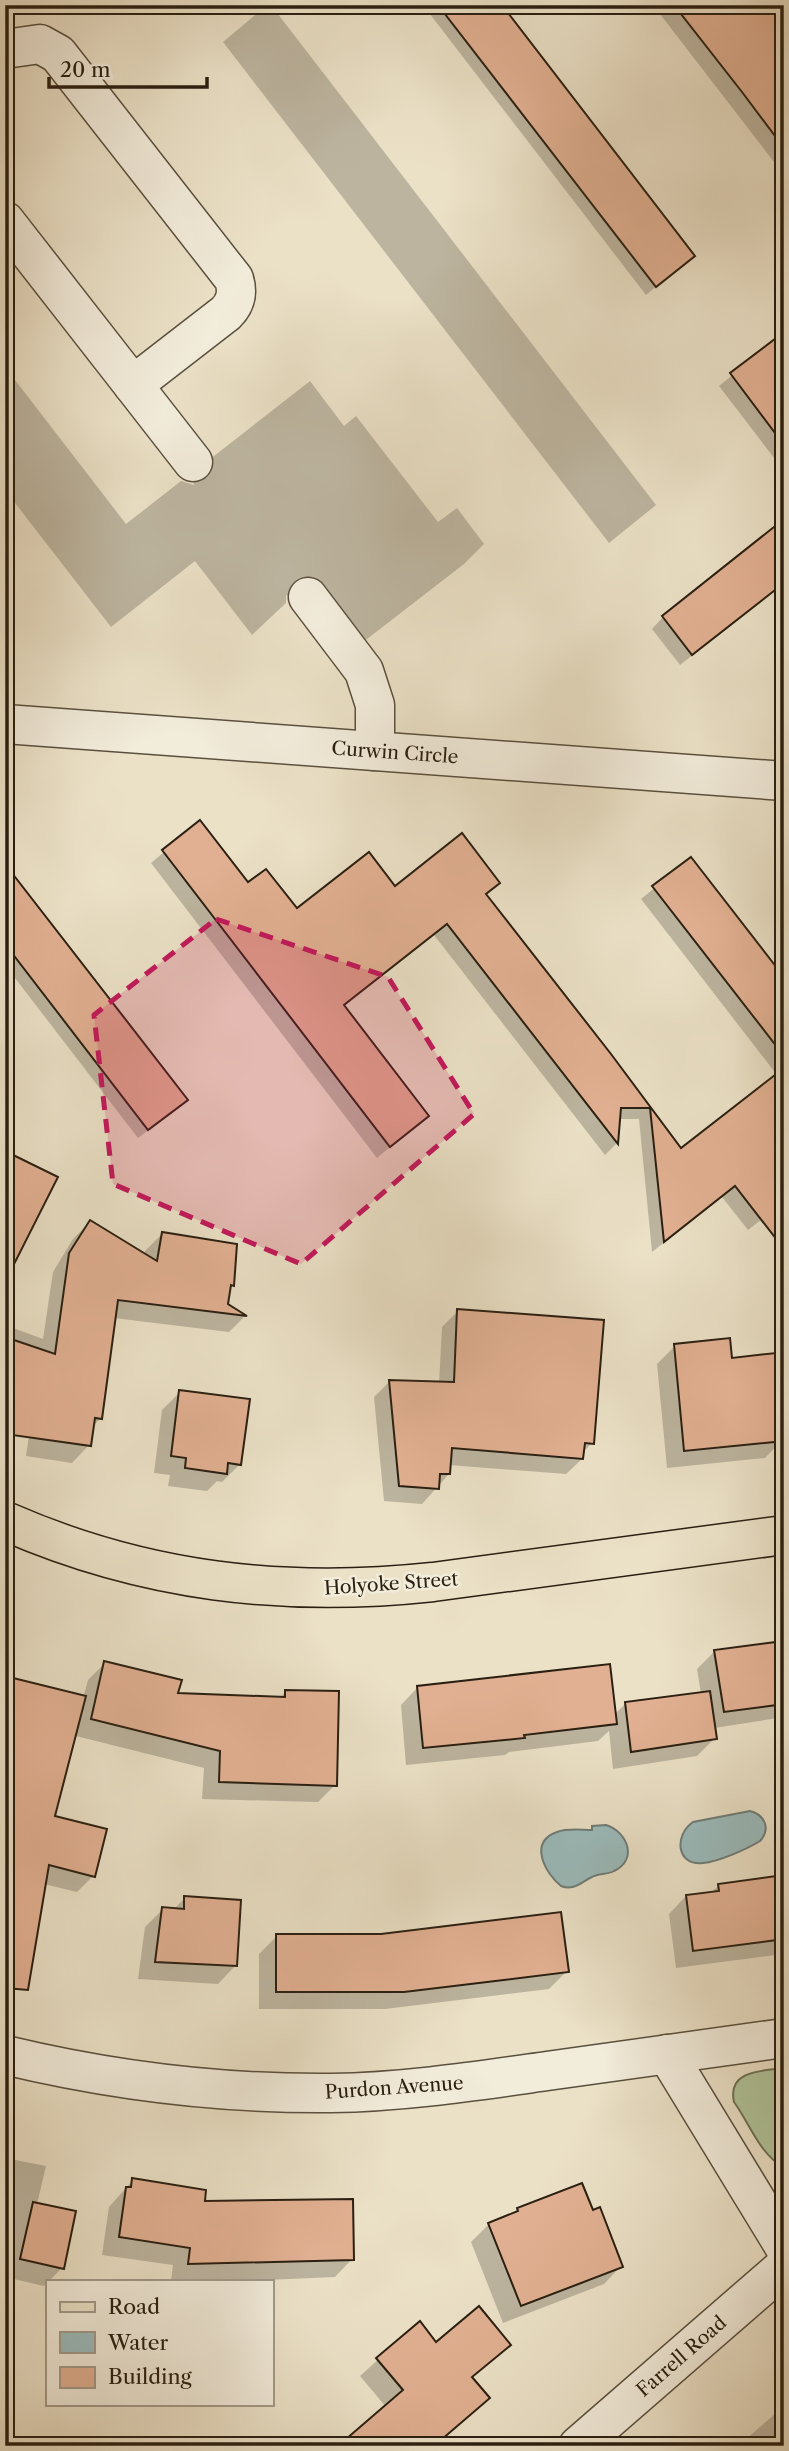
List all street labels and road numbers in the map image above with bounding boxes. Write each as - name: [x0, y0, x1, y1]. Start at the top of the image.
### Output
- street label: Curwin Circle: [331, 737, 459, 768]
- street label: Holyoke Street: [323, 1567, 459, 1600]
- street label: Purdon Avenue: [324, 2071, 464, 2104]
- street label: Farrell Road: [632, 2311, 731, 2402]

